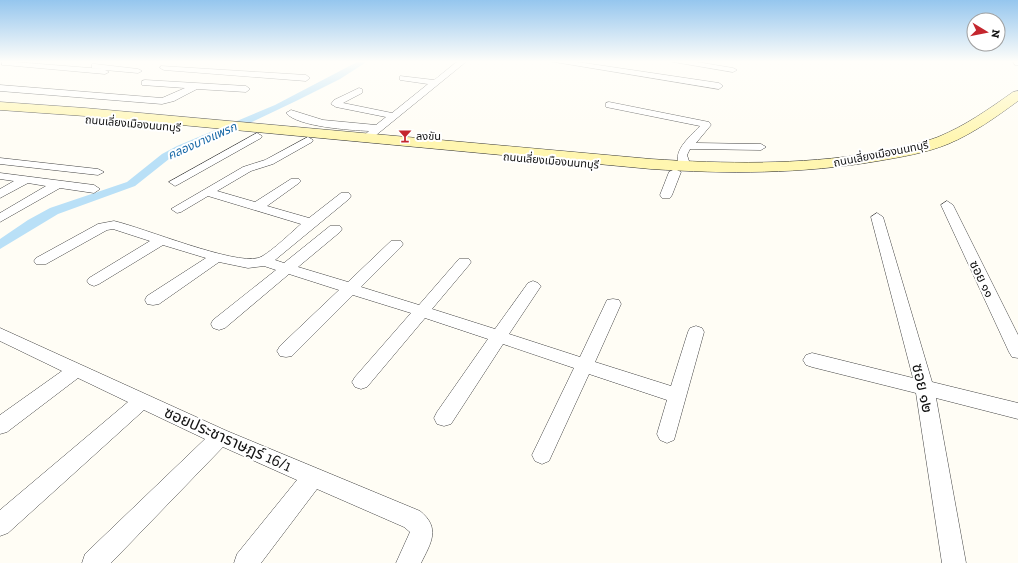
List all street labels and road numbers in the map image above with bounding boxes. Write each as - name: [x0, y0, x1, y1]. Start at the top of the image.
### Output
- street label: ถนนเลี่ยงเมืองนนทบุรี: [84, 111, 182, 135]
- street label: ถนนเลี่ยงเมืองนนทบุรี: [832, 136, 930, 170]
- street label: ถนนเลี่ยงเมืองนนทบุรี: [502, 148, 600, 172]
- street label: ซอย ๑๑: [967, 258, 997, 300]
- street label: ซอย ๑๒: [908, 362, 938, 414]
- street label: ซอยประชาราษฎร์ 16/1: [161, 402, 295, 476]

